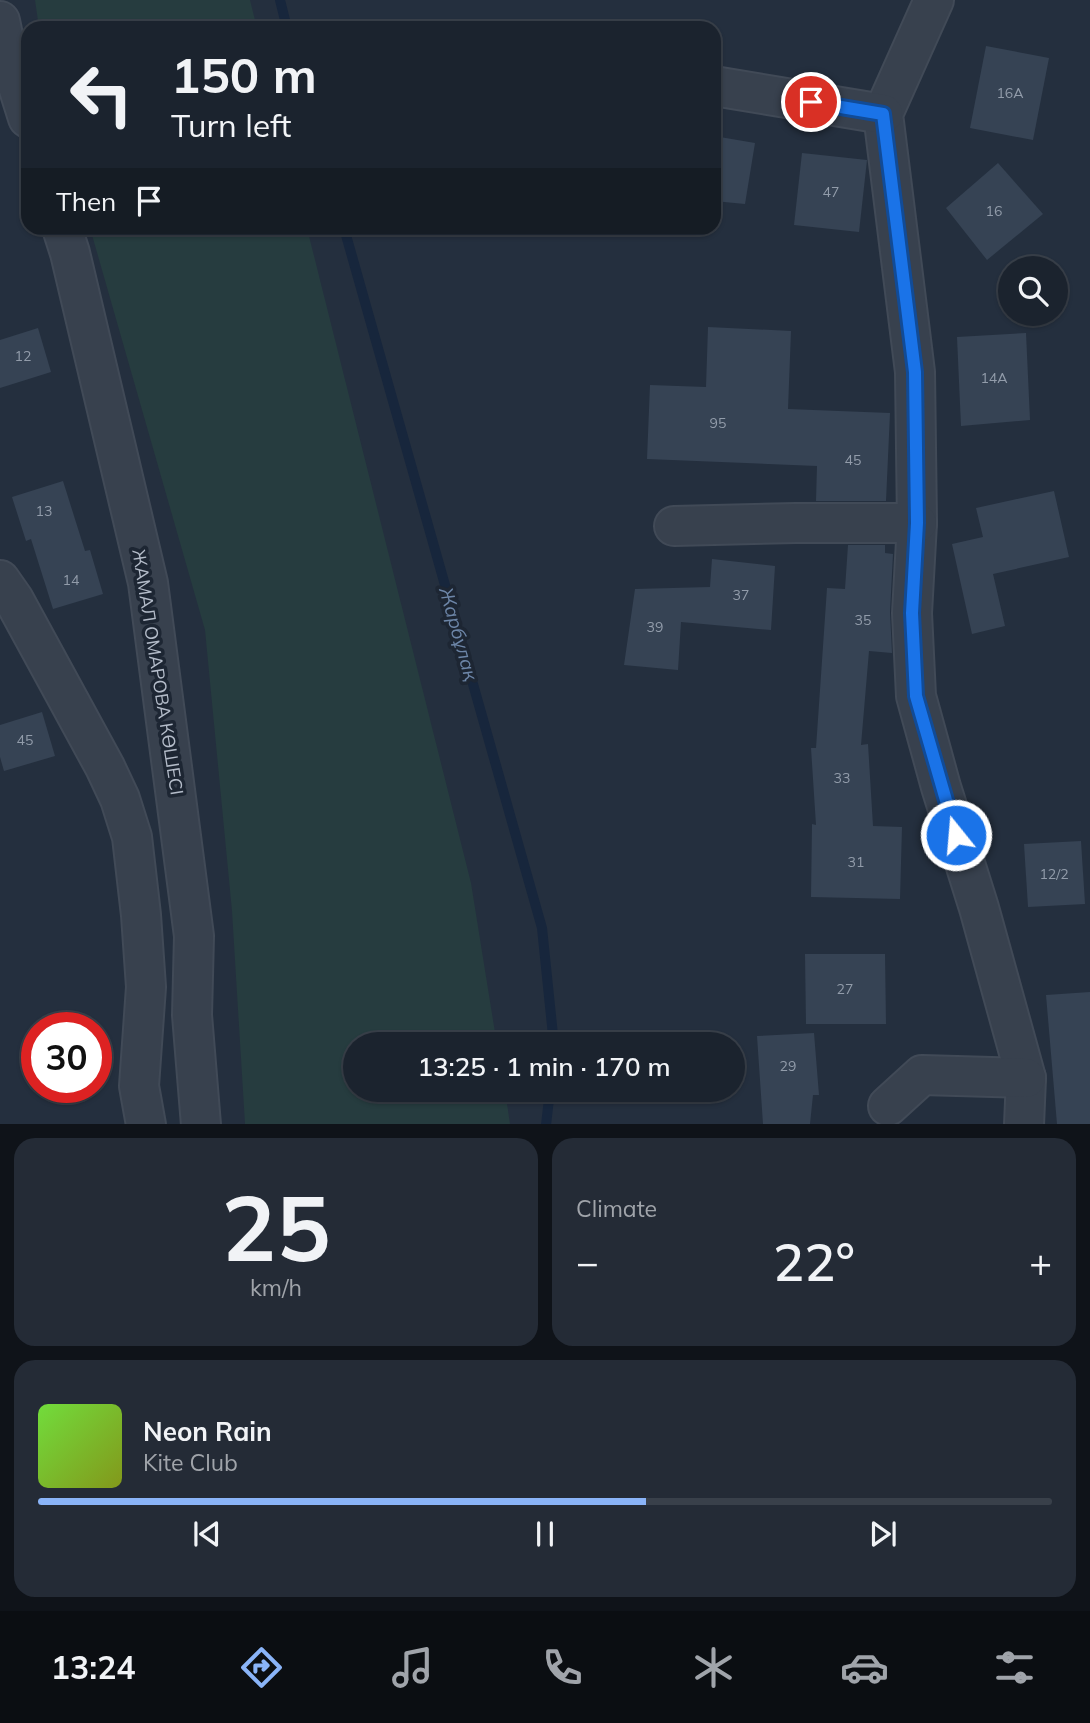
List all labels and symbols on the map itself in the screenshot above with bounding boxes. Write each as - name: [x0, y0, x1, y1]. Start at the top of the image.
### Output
- pin: [781, 72, 841, 132]
- house number: 16А: [996, 84, 1024, 102]
- house number: 47: [823, 183, 839, 201]
- house number: 16: [986, 202, 1002, 220]
- house number: 12: [15, 347, 31, 365]
- house number: 14А: [980, 369, 1008, 387]
- house number: 95: [710, 414, 726, 432]
- house number: 45: [845, 451, 861, 469]
- house number: 13: [36, 502, 52, 520]
- street label: ЖАМАЛ ОМАРОВА КӨШЕСІ: [127, 547, 189, 797]
- house number: 14: [63, 571, 80, 589]
- water label: Жарбұлақ: [434, 583, 484, 684]
- house number: 37: [733, 586, 749, 604]
- house number: 35: [855, 611, 871, 629]
- house number: 39: [647, 618, 663, 636]
- house number: 45: [17, 731, 33, 749]
- house number: 33: [834, 769, 850, 787]
- position arrow: [919, 798, 993, 872]
- house number: 31: [848, 853, 864, 871]
- house number: 12/2: [1039, 865, 1069, 883]
- house number: 27: [837, 980, 853, 998]
- speed limit sign: 30: [21, 1012, 112, 1103]
- house number: 29: [780, 1057, 796, 1075]

